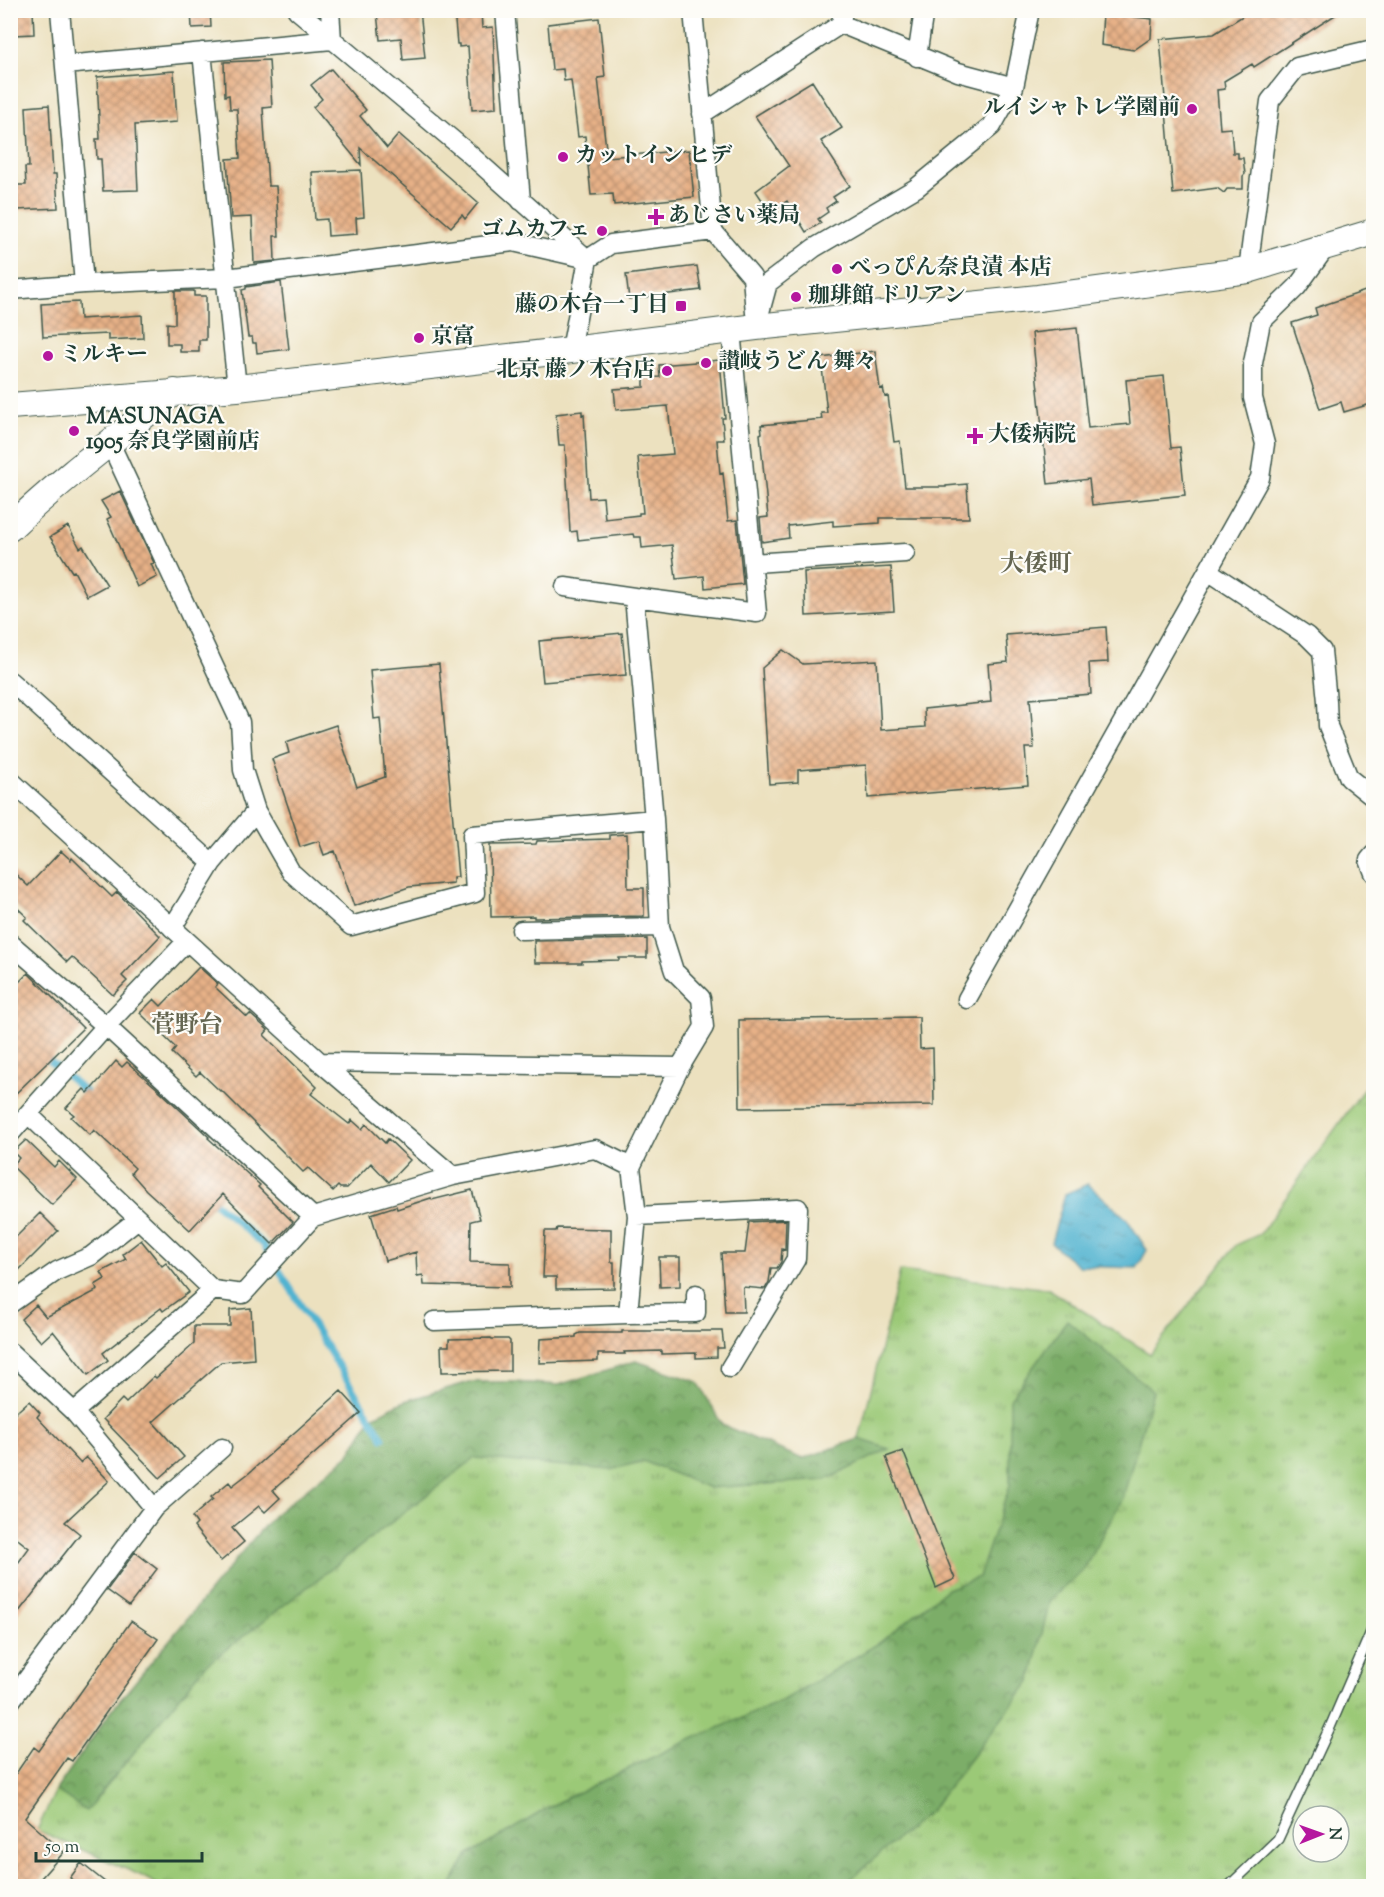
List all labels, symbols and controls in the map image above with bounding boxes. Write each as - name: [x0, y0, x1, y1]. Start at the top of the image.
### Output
- place label: ルイシャトレ学園前: [984, 93, 1180, 125]
- marker: ルイシャトレ学園前: [1185, 102, 1199, 116]
- place label: カットイン ヒデ: [575, 141, 732, 173]
- marker: カットイン ヒデ: [556, 150, 570, 164]
- place label: あじさい薬局: [668, 201, 800, 233]
- marker: あじさい薬局: [649, 210, 663, 224]
- place label: ゴムカフェ: [481, 215, 590, 247]
- marker: ゴムカフェ: [595, 224, 609, 238]
- place label: べっぴん奈良漬 本店: [849, 253, 1052, 285]
- marker: べっぴん奈良漬 本店: [830, 262, 844, 276]
- place label: 珈琲館 ドリアン: [808, 281, 966, 313]
- place label: 藤の木台一丁目: [515, 290, 669, 322]
- marker: 珈琲館 ドリアン: [789, 290, 803, 304]
- marker: 藤の木台一丁目: [674, 299, 688, 313]
- place label: 京富: [431, 322, 475, 354]
- marker: 京富: [412, 331, 426, 345]
- place label: ミルキー: [60, 340, 148, 372]
- place label: 讃岐うどん 舞々: [718, 347, 877, 379]
- marker: ミルキー: [41, 349, 55, 363]
- place label: 北京 藤ノ木台店: [496, 355, 655, 387]
- marker: 讃岐うどん 舞々: [699, 356, 713, 370]
- marker: 北京 藤ノ木台店: [660, 364, 674, 378]
- place label: MASUNAGA 1905 奈良学園前店: [86, 402, 260, 459]
- place label: 大倭病院: [988, 420, 1076, 452]
- marker: MASUNAGA 1905 奈良学園前店: [67, 424, 81, 438]
- marker: 大倭病院: [966, 427, 984, 445]
- district label: 大倭町: [1000, 548, 1072, 582]
- district label: 菅野台: [151, 1009, 223, 1043]
- north arrow: [1291, 1804, 1351, 1864]
- scale bar: [36, 1825, 202, 1863]
- text: N: [1322, 1827, 1345, 1841]
- text: 50 m: [44, 1835, 80, 1861]

